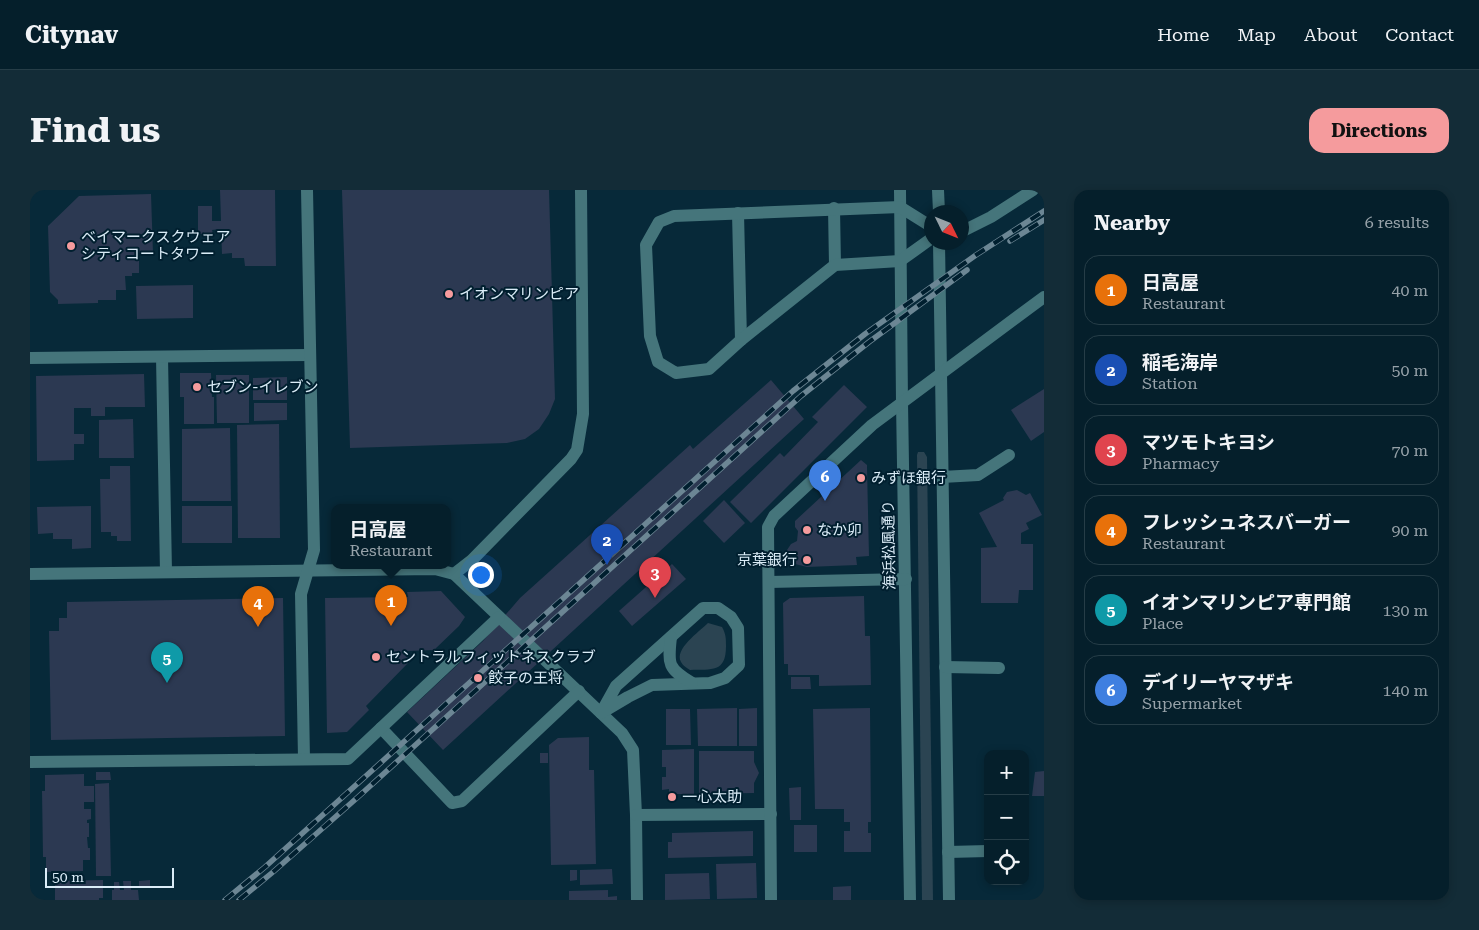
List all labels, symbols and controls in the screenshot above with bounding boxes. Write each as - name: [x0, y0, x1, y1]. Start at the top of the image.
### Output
- text: Citynav: [25, 21, 118, 49]
- text: Home: [1157, 24, 1209, 45]
- text: Map: [1237, 24, 1276, 45]
- text: About: [1304, 24, 1357, 45]
- text: Contact: [1385, 24, 1454, 45]
- button: Directions: [1309, 108, 1449, 153]
- text: Find us: [30, 110, 160, 151]
- north arrow: [924, 205, 969, 250]
- text: Nearby: [1094, 211, 1170, 235]
- text: 6 results: [1365, 213, 1429, 232]
- place label: ベイマークスクウェア シティコートタワー: [81, 228, 231, 263]
- marker: ベイマークスクウェア シティコートタワー: [65, 240, 77, 252]
- text: 日高屋: [1142, 271, 1199, 294]
- text: 1: [1107, 281, 1115, 300]
- text: 40 m: [1391, 281, 1428, 300]
- place label: イオンマリンピア: [459, 285, 579, 303]
- marker: イオンマリンピア: [443, 288, 455, 300]
- text: Restaurant: [1142, 294, 1225, 313]
- text: 稲毛海岸: [1142, 351, 1218, 374]
- text: 2: [1107, 361, 1115, 380]
- text: 50 m: [1391, 361, 1428, 380]
- text: Station: [1142, 374, 1198, 393]
- place label: セブン-イレブン: [207, 378, 319, 396]
- marker: セブン-イレブン: [191, 381, 203, 393]
- text: マツモトキヨシ: [1142, 431, 1275, 454]
- text: 3: [1107, 441, 1115, 460]
- text: 70 m: [1391, 441, 1428, 460]
- text: Pharmacy: [1142, 454, 1219, 473]
- pin: 6: [809, 460, 841, 501]
- place label: みずほ銀行: [871, 469, 946, 487]
- marker: みずほ銀行: [855, 472, 867, 484]
- street label: 海浜松風通り: [879, 500, 899, 590]
- popup: [331, 504, 451, 569]
- text: フレッシュネスバーガー: [1142, 511, 1351, 534]
- text: 日高屋: [349, 518, 406, 541]
- place label: なか卯: [817, 521, 862, 539]
- text: 4: [1107, 521, 1115, 540]
- text: 90 m: [1391, 521, 1428, 540]
- pin: 2: [591, 524, 623, 565]
- marker: なか卯: [801, 524, 813, 536]
- text: Restaurant: [1142, 534, 1225, 553]
- text: Restaurant: [349, 541, 433, 560]
- place label: 京葉銀行: [737, 551, 797, 569]
- marker: 京葉銀行: [801, 554, 813, 566]
- pin: 3: [639, 557, 671, 598]
- your location: [468, 562, 494, 588]
- pin: 1: [375, 585, 407, 626]
- pin: 4: [242, 586, 274, 627]
- text: イオンマリンピア専門館: [1142, 591, 1351, 614]
- text: 5: [1107, 601, 1115, 620]
- text: 130 m: [1382, 601, 1428, 620]
- text: Place: [1142, 614, 1183, 633]
- pin: 5: [151, 642, 183, 683]
- place label: セントラルフィットネスクラブ: [386, 648, 596, 666]
- marker: セントラルフィットネスクラブ: [370, 651, 382, 663]
- place label: 餃子の王将: [488, 669, 563, 687]
- text: デイリーヤマザキ: [1142, 671, 1294, 694]
- marker: 餃子の王将: [472, 672, 484, 684]
- text: 6: [1107, 681, 1115, 700]
- text: 140 m: [1382, 681, 1428, 700]
- text: Supermarket: [1142, 694, 1242, 713]
- map controls: [984, 750, 1029, 885]
- button: +: [984, 750, 1029, 795]
- place label: 一心太助: [682, 788, 742, 806]
- marker: 一心太助: [666, 791, 678, 803]
- button: −: [984, 795, 1029, 840]
- button: locate: [984, 840, 1029, 885]
- scale bar: [45, 865, 174, 888]
- text: 50 m: [52, 869, 84, 885]

